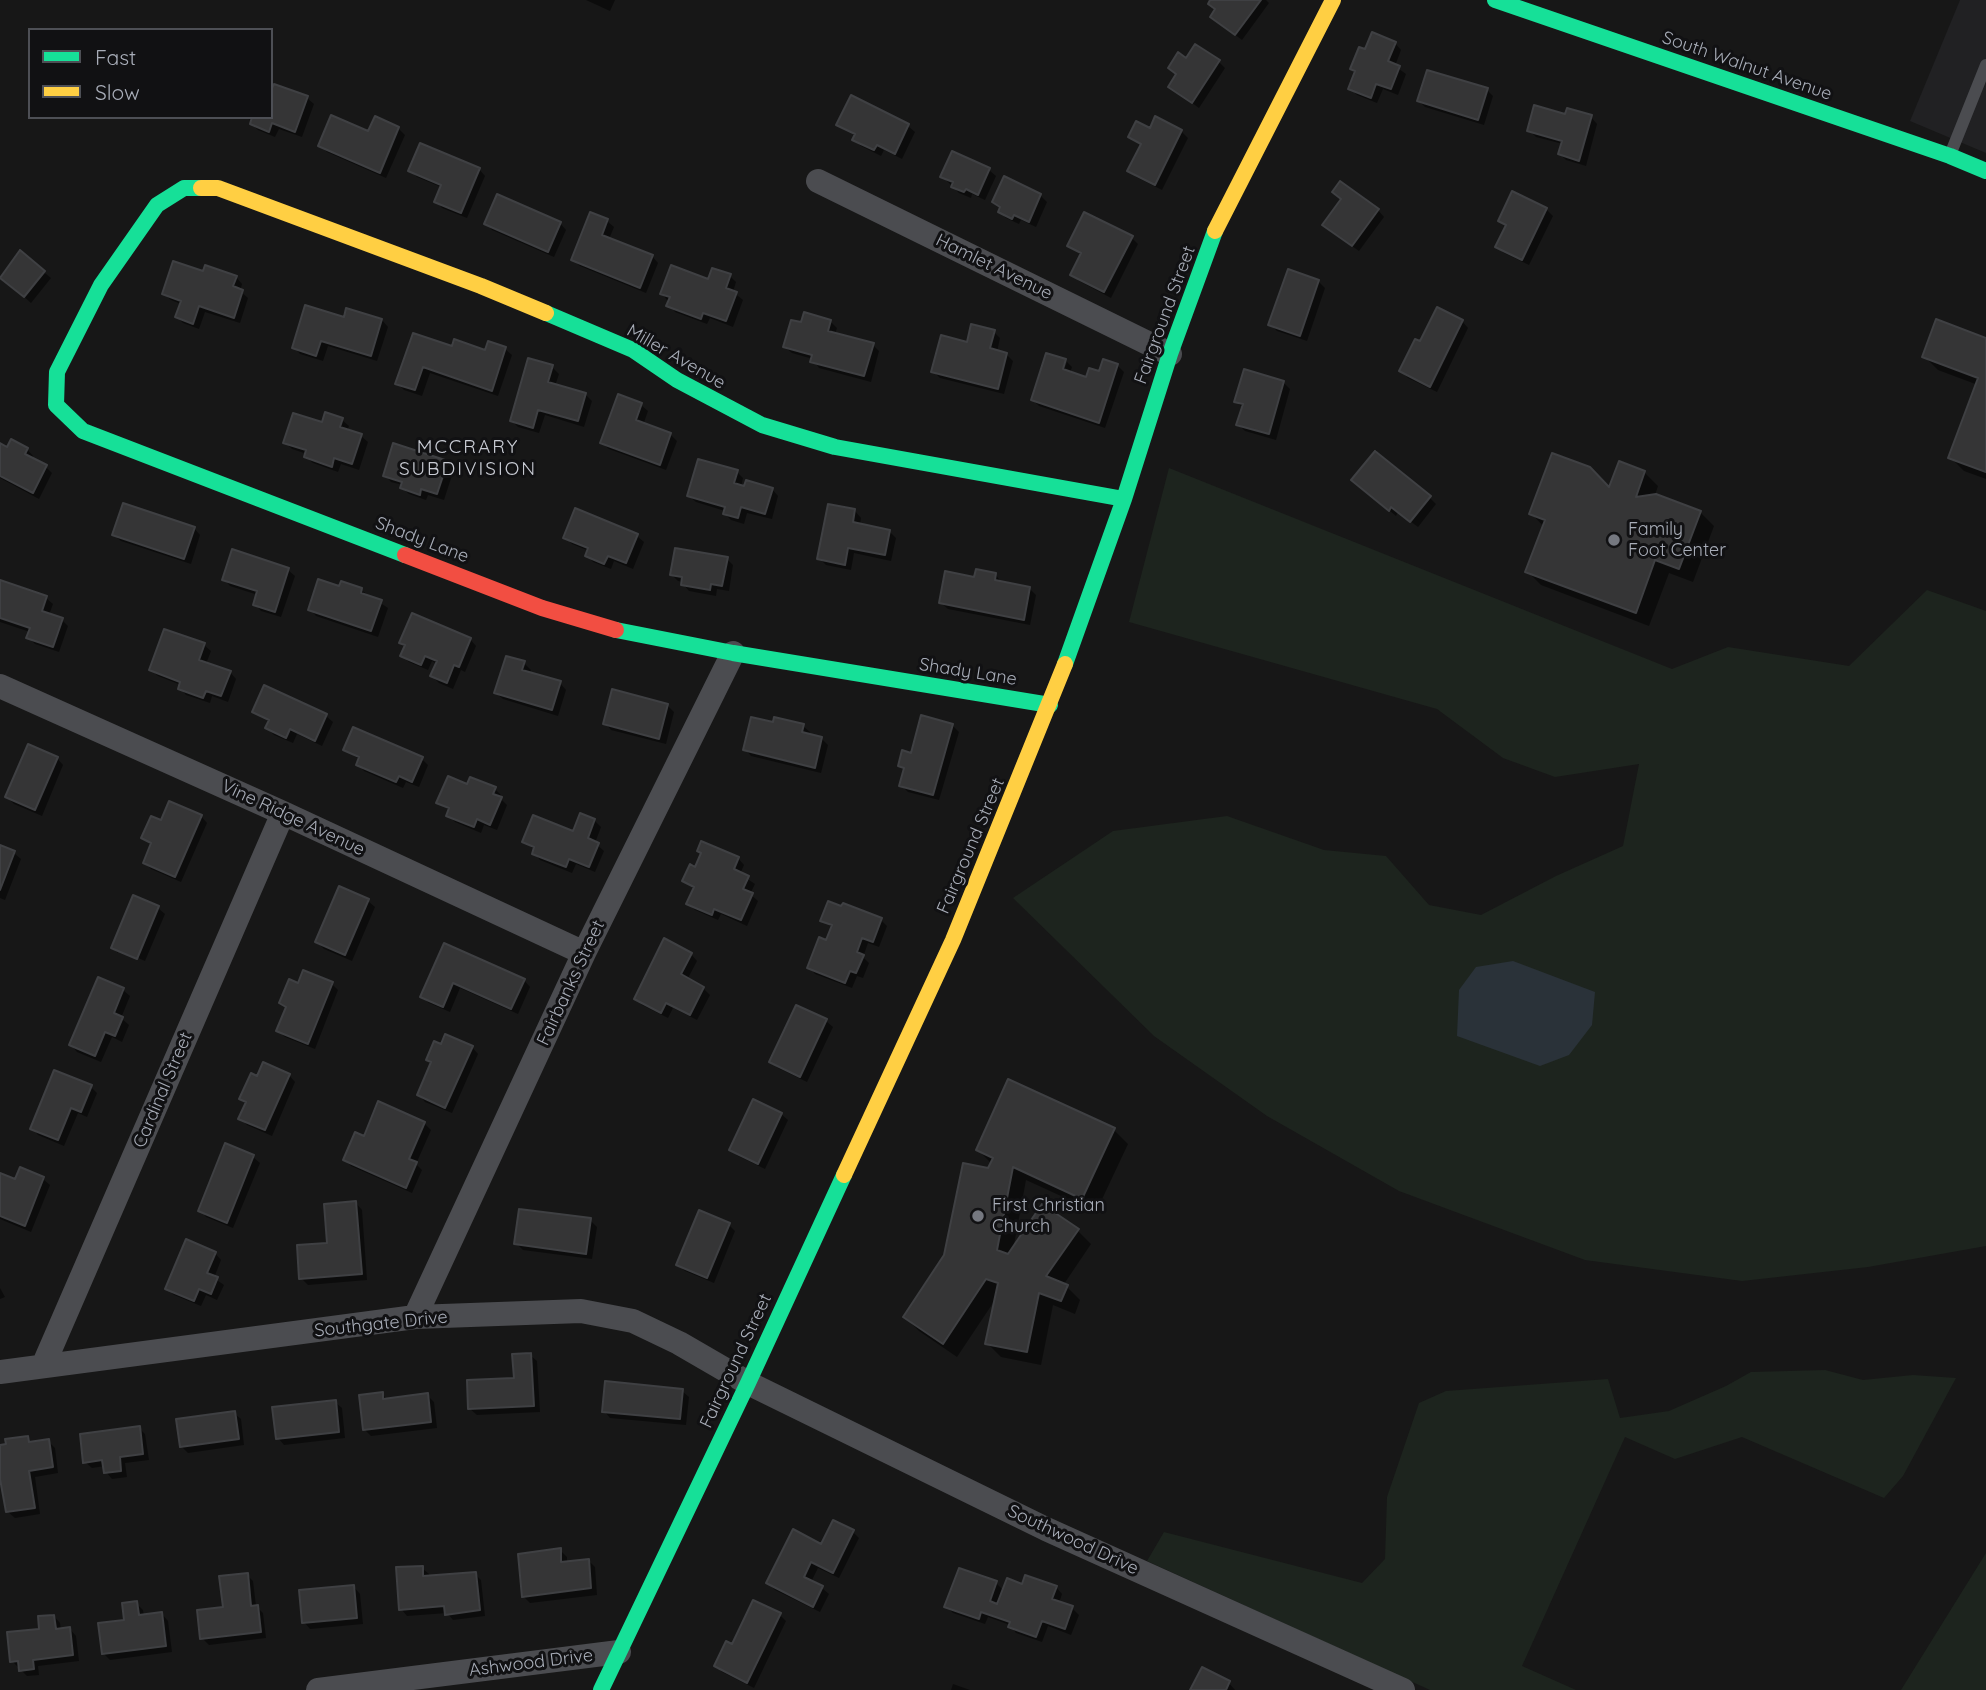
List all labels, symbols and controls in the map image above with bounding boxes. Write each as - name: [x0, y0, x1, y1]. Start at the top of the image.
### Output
- street label: South Walnut Avenue: [1659, 27, 1835, 105]
- legend: [28, 28, 273, 119]
- text: Fast: [95, 44, 136, 70]
- text: Slow: [95, 79, 140, 105]
- street label: Hamlet Avenue: [932, 229, 1056, 305]
- street label: Fairground Street: [1130, 243, 1200, 387]
- street label: Miller Avenue: [623, 320, 729, 394]
- district label: MCCRARY SUBDIVISION: [400, 436, 536, 480]
- street label: Shady Lane: [372, 512, 472, 568]
- place label: Family Foot Center: [1628, 519, 1726, 562]
- marker: Family Foot Center: [1606, 532, 1622, 548]
- street label: Shady Lane: [918, 654, 1018, 690]
- street label: Vine Ridge Avenue: [218, 775, 368, 861]
- street label: Fairground Street: [933, 775, 1009, 917]
- street label: Fairbanks Street: [533, 917, 609, 1049]
- street label: Cardinal Street: [129, 1029, 197, 1151]
- place label: First Christian Church: [992, 1195, 1105, 1238]
- marker: First Christian Church: [970, 1208, 986, 1224]
- street label: Fairground Street: [695, 1290, 777, 1432]
- street label: Southgate Drive: [313, 1306, 449, 1342]
- street label: Southwood Drive: [1004, 1500, 1142, 1580]
- street label: Ashwood Drive: [468, 1645, 594, 1681]

